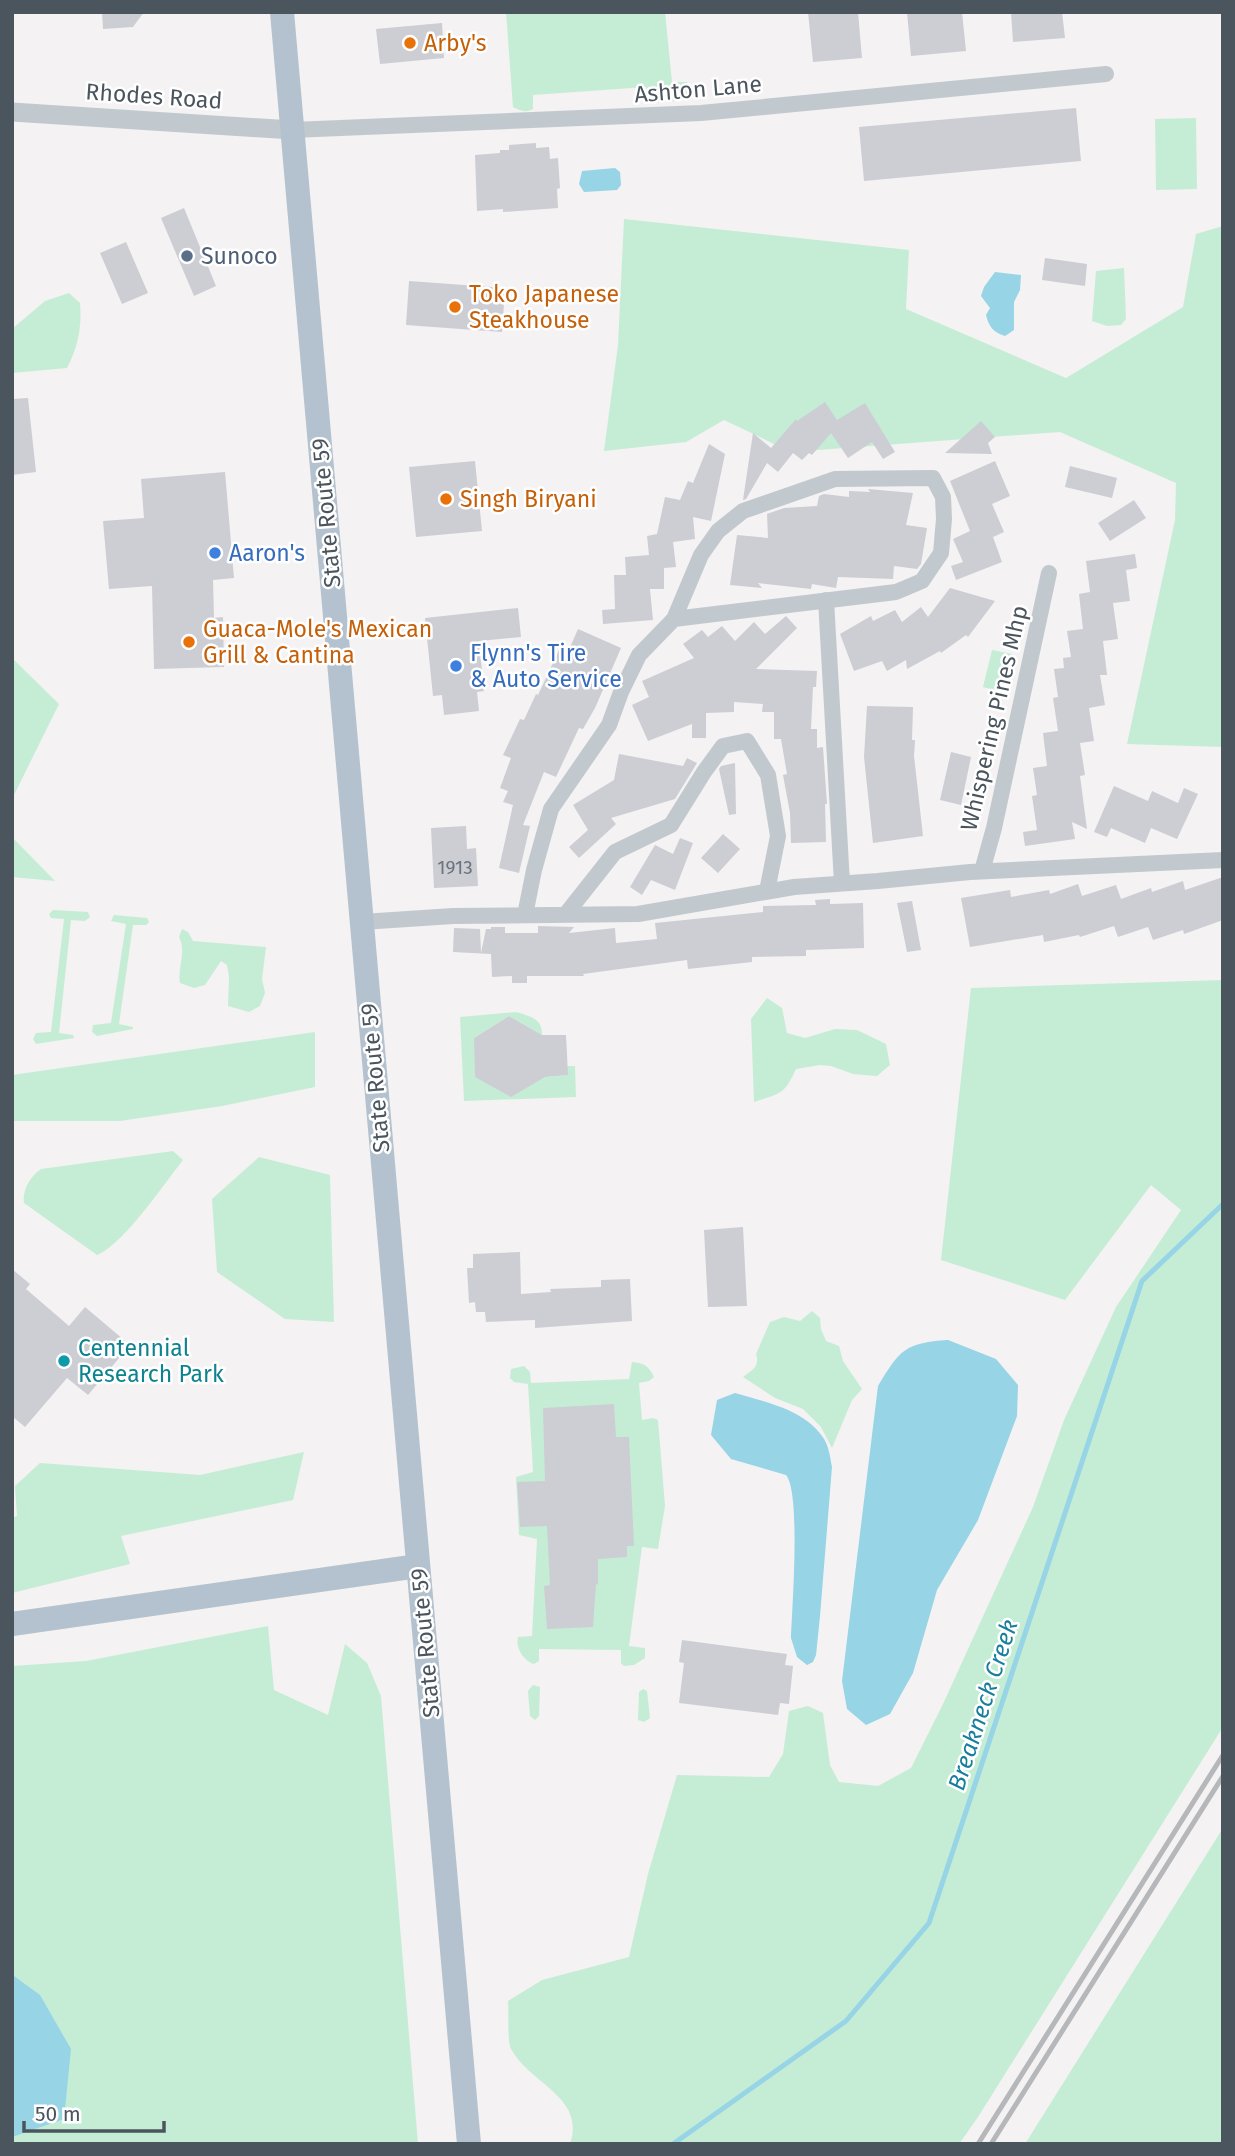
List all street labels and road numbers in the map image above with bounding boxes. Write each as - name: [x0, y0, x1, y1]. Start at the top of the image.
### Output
- street label: Ashton Lane: [633, 69, 763, 109]
- street label: Rhodes Road: [85, 77, 223, 115]
- street label: State Route 59: [306, 437, 346, 589]
- street label: Whispering Pines Mhp: [954, 603, 1034, 833]
- street label: State Route 59: [355, 1002, 395, 1154]
- street label: State Route 59: [405, 1567, 445, 1719]

